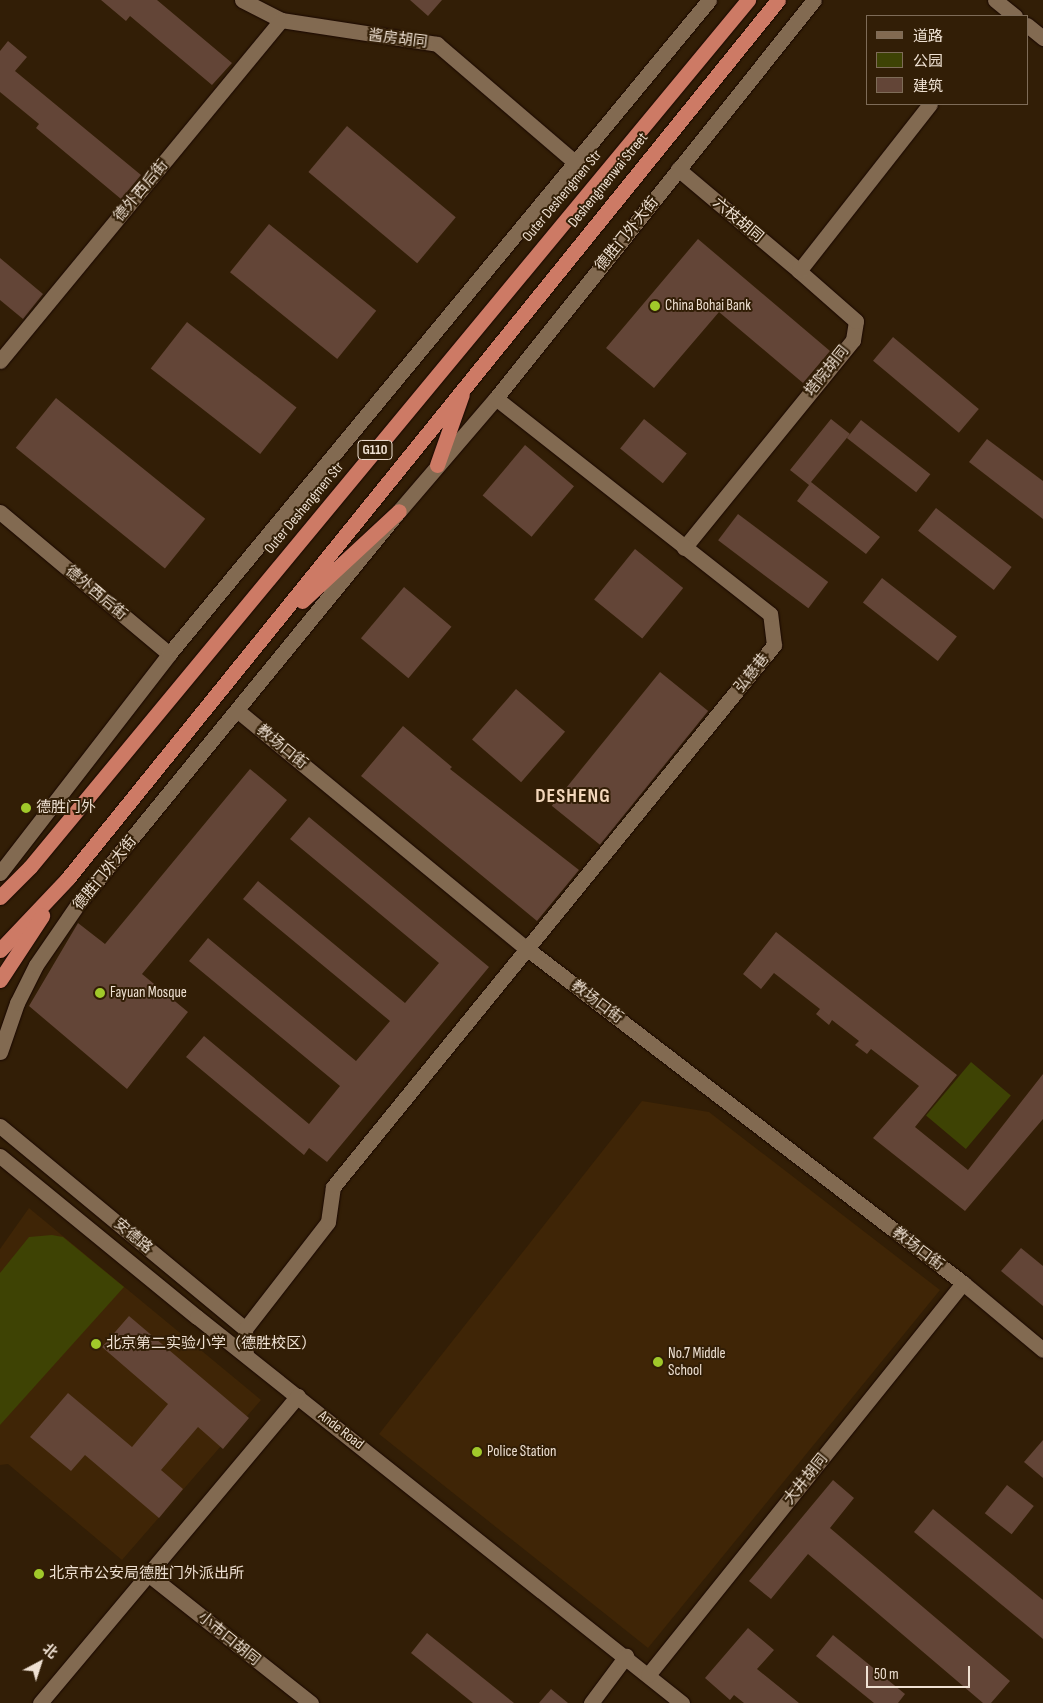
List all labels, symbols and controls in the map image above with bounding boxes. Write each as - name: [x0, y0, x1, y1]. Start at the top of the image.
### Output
- legend: [866, 15, 1028, 105]
- street label: 酱房胡同: [367, 26, 429, 52]
- text: 道路: [913, 27, 943, 46]
- text: 公园: [913, 52, 943, 71]
- text: 建筑: [913, 77, 943, 96]
- street label: Deshengmenwai Street: [564, 129, 652, 231]
- street label: Outer Deshengmen Str: [518, 146, 606, 246]
- street label: 德外西后街: [110, 156, 172, 226]
- street label: 德胜门外大街: [592, 193, 662, 275]
- street label: 六枝胡同: [709, 194, 767, 246]
- place label: China Bohai Bank: [665, 297, 751, 315]
- marker: China Bohai Bank: [649, 300, 661, 312]
- street label: 塔院胡同: [801, 342, 853, 400]
- road number: G110: [358, 438, 392, 462]
- street label: Outer Deshengmen Str: [260, 458, 348, 558]
- street label: 德外西后街: [61, 562, 131, 624]
- street label: 弘慈巷: [731, 650, 773, 696]
- street label: 教场口街: [253, 721, 311, 773]
- district label: DESHENG: [534, 784, 612, 808]
- place label: 德胜门外: [36, 799, 96, 817]
- marker: 德胜门外: [20, 802, 32, 814]
- street label: 德胜门外大街: [70, 832, 140, 914]
- street label: 教场口街: [568, 977, 626, 1027]
- place label: Fayuan Mosque: [110, 984, 187, 1002]
- marker: Fayuan Mosque: [94, 987, 106, 999]
- street label: 安德路: [110, 1215, 156, 1257]
- street label: 教场口街: [889, 1224, 947, 1274]
- place label: 北京第二实验小学（德胜校区）: [106, 1335, 316, 1353]
- marker: 北京第二实验小学（德胜校区）: [90, 1338, 102, 1350]
- place label: No.7 Middle School: [668, 1344, 726, 1379]
- marker: No.7 Middle School: [652, 1356, 664, 1368]
- street label: Ande Road: [315, 1407, 367, 1453]
- place label: Police Station: [487, 1443, 557, 1461]
- marker: Police Station: [471, 1446, 483, 1458]
- street label: 大井胡同: [780, 1450, 832, 1508]
- place label: 北京市公安局德胜门外派出所: [49, 1565, 244, 1583]
- marker: 北京市公安局德胜门外派出所: [33, 1568, 45, 1580]
- street label: 小市口胡同: [194, 1608, 264, 1670]
- north arrow: [15, 1638, 65, 1688]
- text: 北: [39, 1640, 61, 1662]
- scale bar: [868, 1656, 972, 1688]
- text: 50 m: [874, 1665, 899, 1684]

